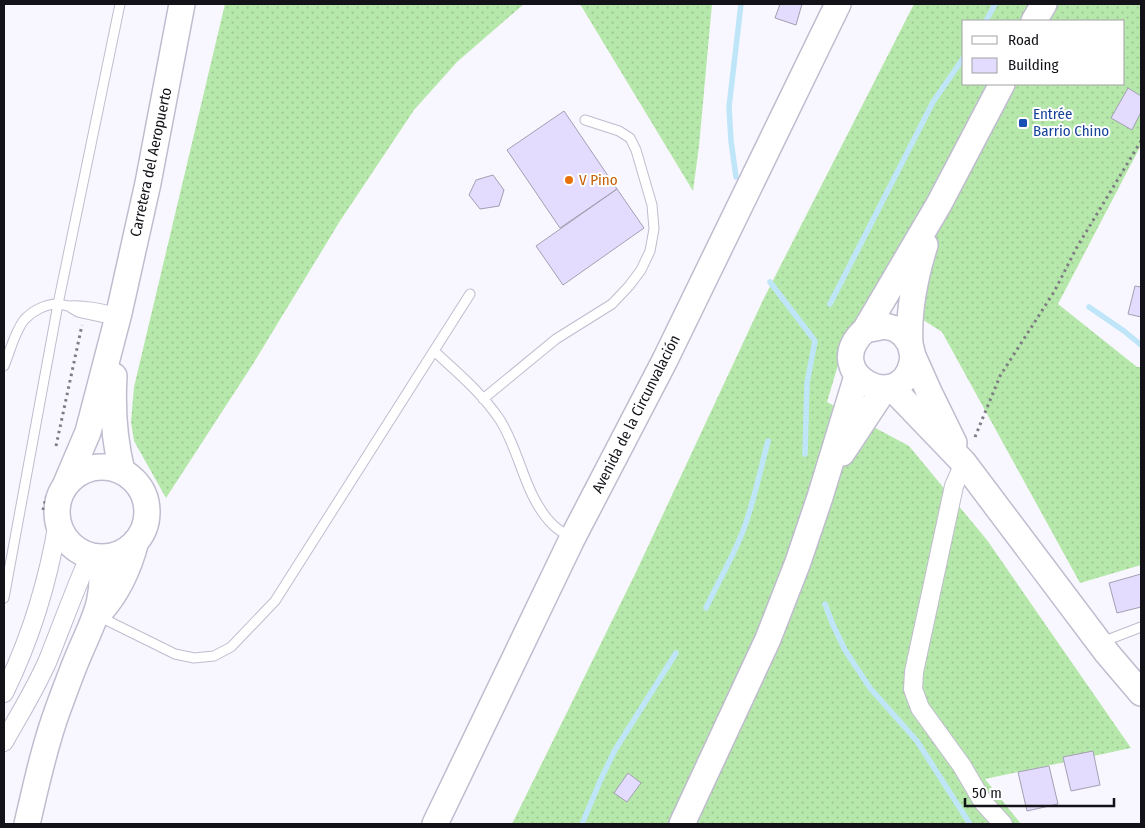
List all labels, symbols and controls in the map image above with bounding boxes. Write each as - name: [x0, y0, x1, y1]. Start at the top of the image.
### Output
- legend: [962, 20, 1125, 85]
- text: Road: [1008, 31, 1039, 49]
- text: Building: [1008, 56, 1059, 74]
- street label: Carretera del Aeropuerto: [126, 86, 176, 238]
- place label: Entrée Barrio Chino: [1033, 105, 1109, 140]
- marker: Entrée Barrio Chino: [1017, 117, 1029, 129]
- place label: V Pino: [579, 171, 618, 189]
- marker: V Pino: [563, 174, 575, 186]
- street label: Avenida de la Circunvalación: [588, 332, 684, 496]
- scale bar: [965, 776, 1114, 808]
- text: 50 m: [972, 784, 1002, 802]

